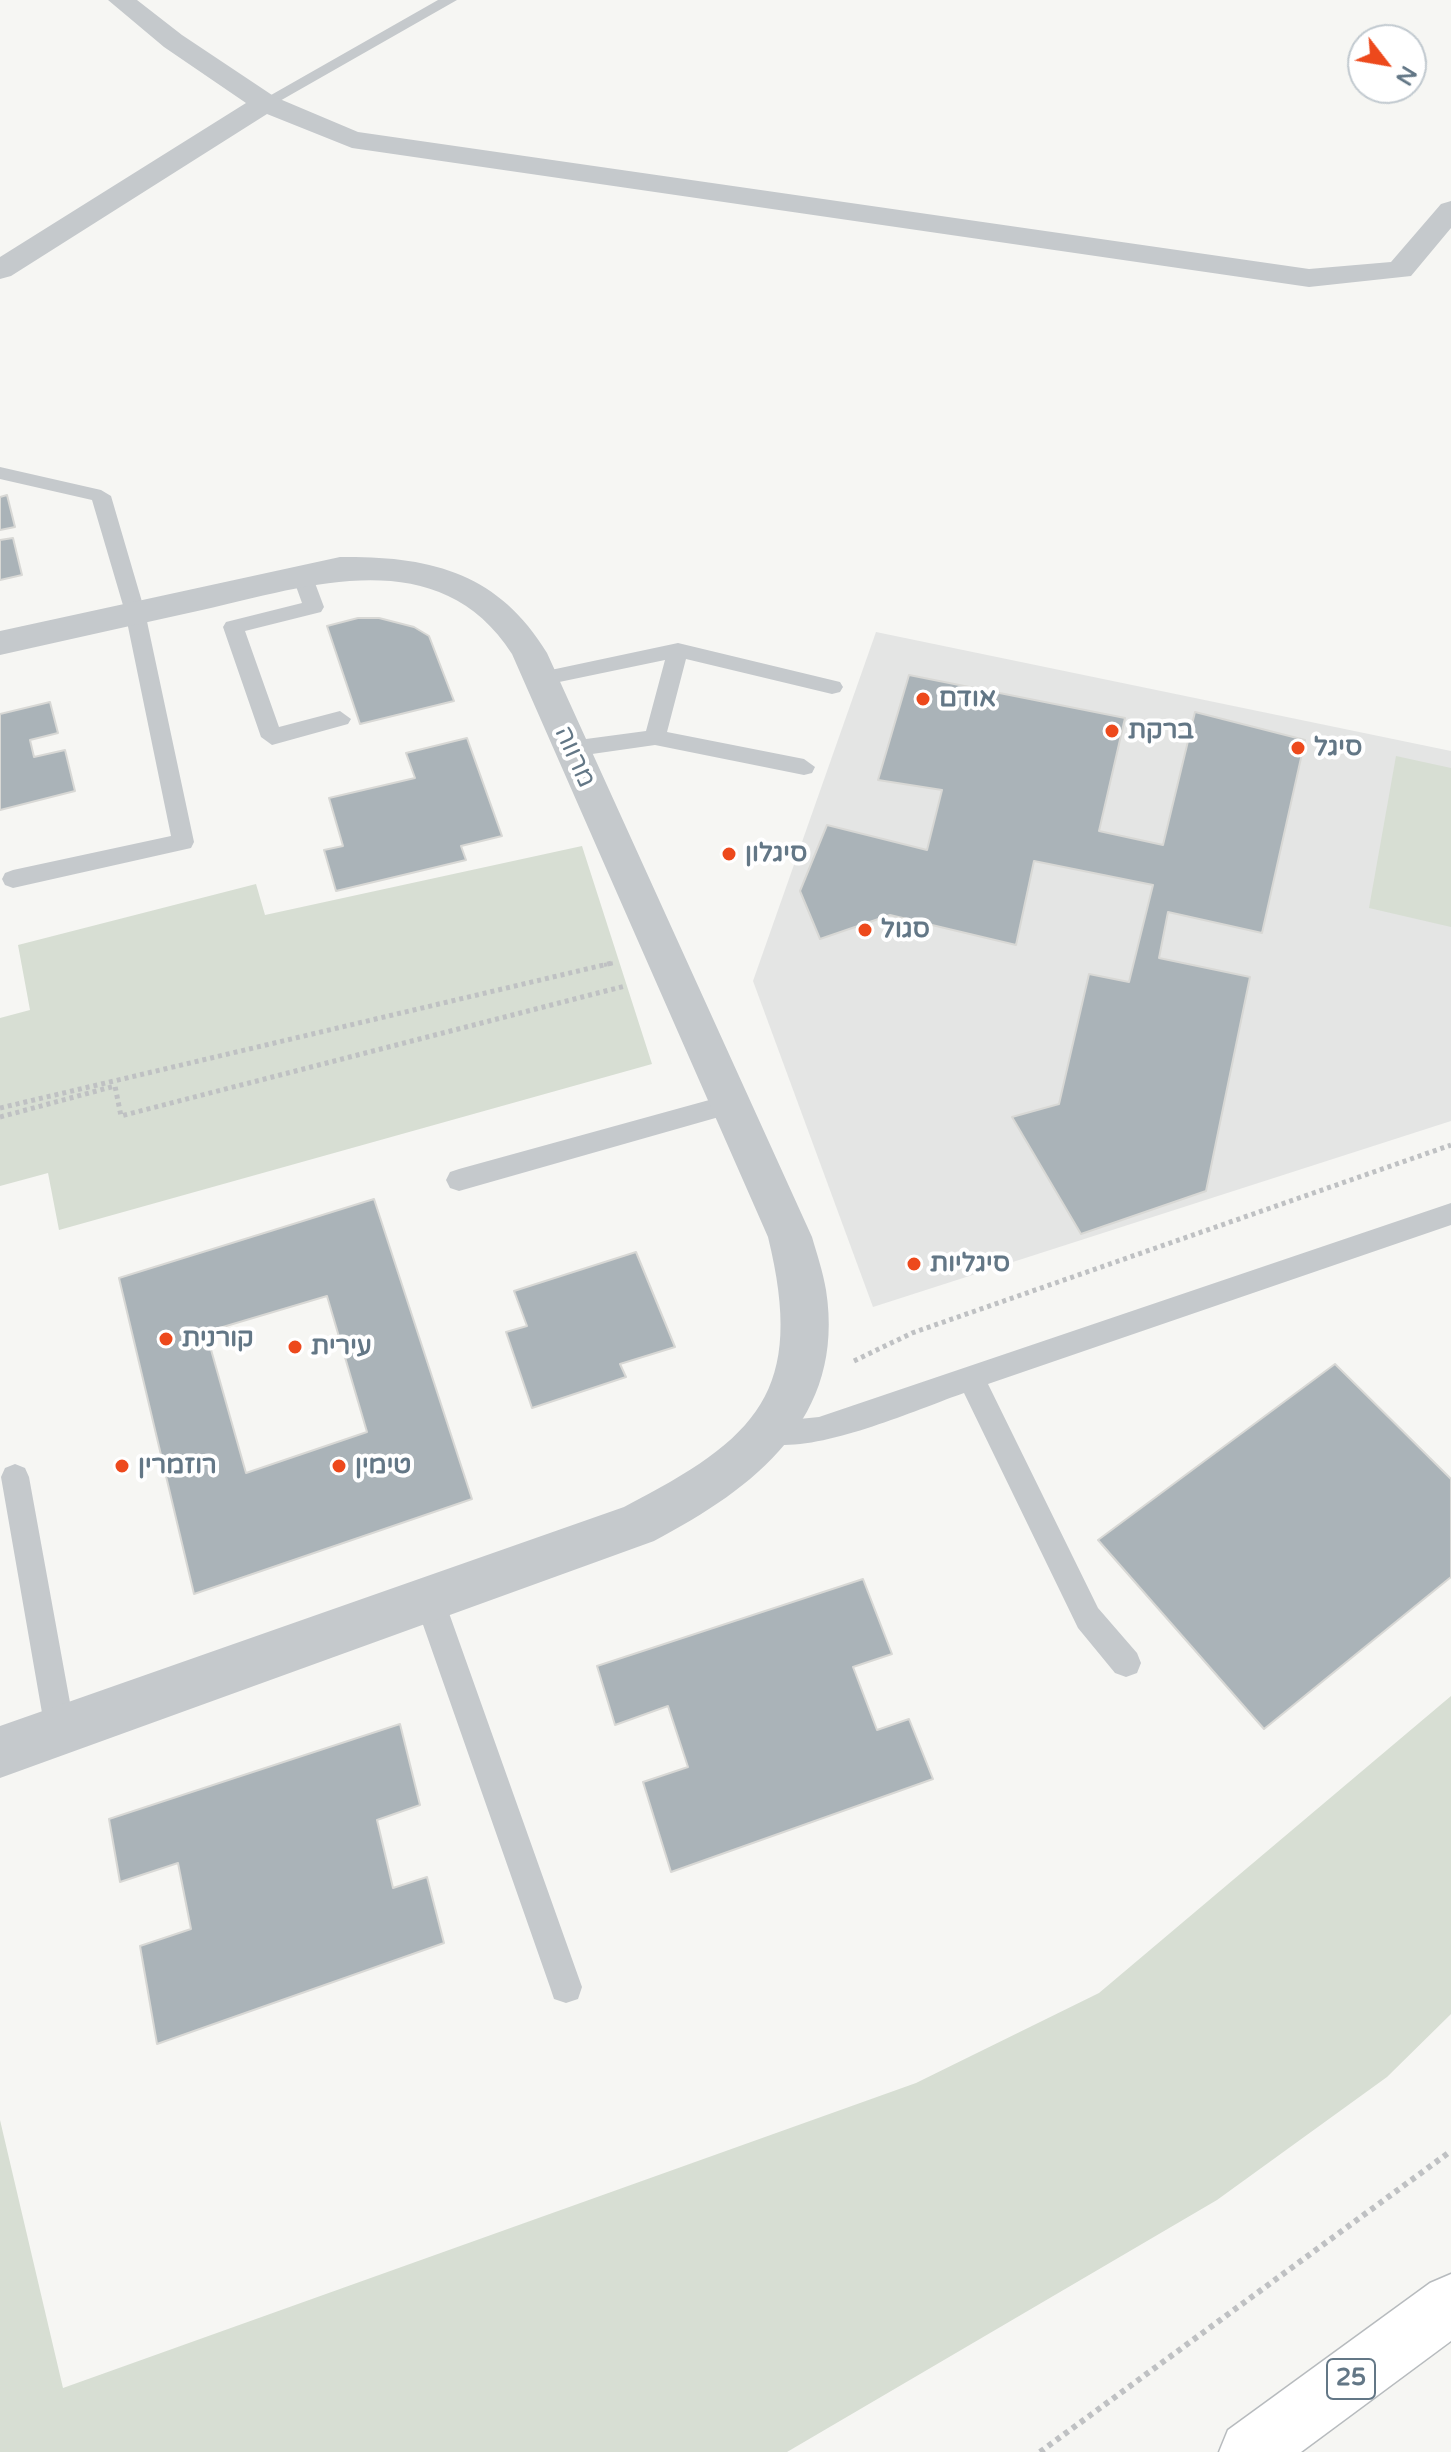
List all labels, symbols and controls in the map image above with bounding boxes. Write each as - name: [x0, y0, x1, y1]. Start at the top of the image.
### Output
- north arrow: [1347, 24, 1427, 104]
- text: N: [1390, 61, 1422, 90]
- place label: אודם: [939, 683, 996, 715]
- marker: אודם: [914, 690, 932, 708]
- place label: ברקת: [1128, 715, 1194, 747]
- street label: מרווה: [547, 722, 601, 792]
- marker: ברקת: [1103, 722, 1121, 740]
- place label: סיגל: [1314, 732, 1362, 764]
- marker: סיגל: [1289, 739, 1307, 757]
- place label: סיגלון: [745, 838, 807, 870]
- marker: סיגלון: [720, 845, 738, 863]
- place label: סגול: [881, 914, 930, 946]
- marker: סגול: [856, 921, 874, 939]
- place label: סיגליות: [930, 1248, 1010, 1280]
- marker: סיגליות: [905, 1255, 923, 1273]
- place label: קורנית: [182, 1323, 254, 1355]
- marker: קורנית: [157, 1330, 175, 1348]
- place label: עירית: [311, 1331, 372, 1363]
- marker: עירית: [286, 1338, 304, 1356]
- place label: רוזמרין: [138, 1450, 217, 1482]
- place label: טימין: [355, 1450, 411, 1482]
- marker: רוזמרין: [113, 1457, 131, 1475]
- marker: טימין: [330, 1457, 348, 1475]
- road number: 25: [1327, 2359, 1375, 2399]

